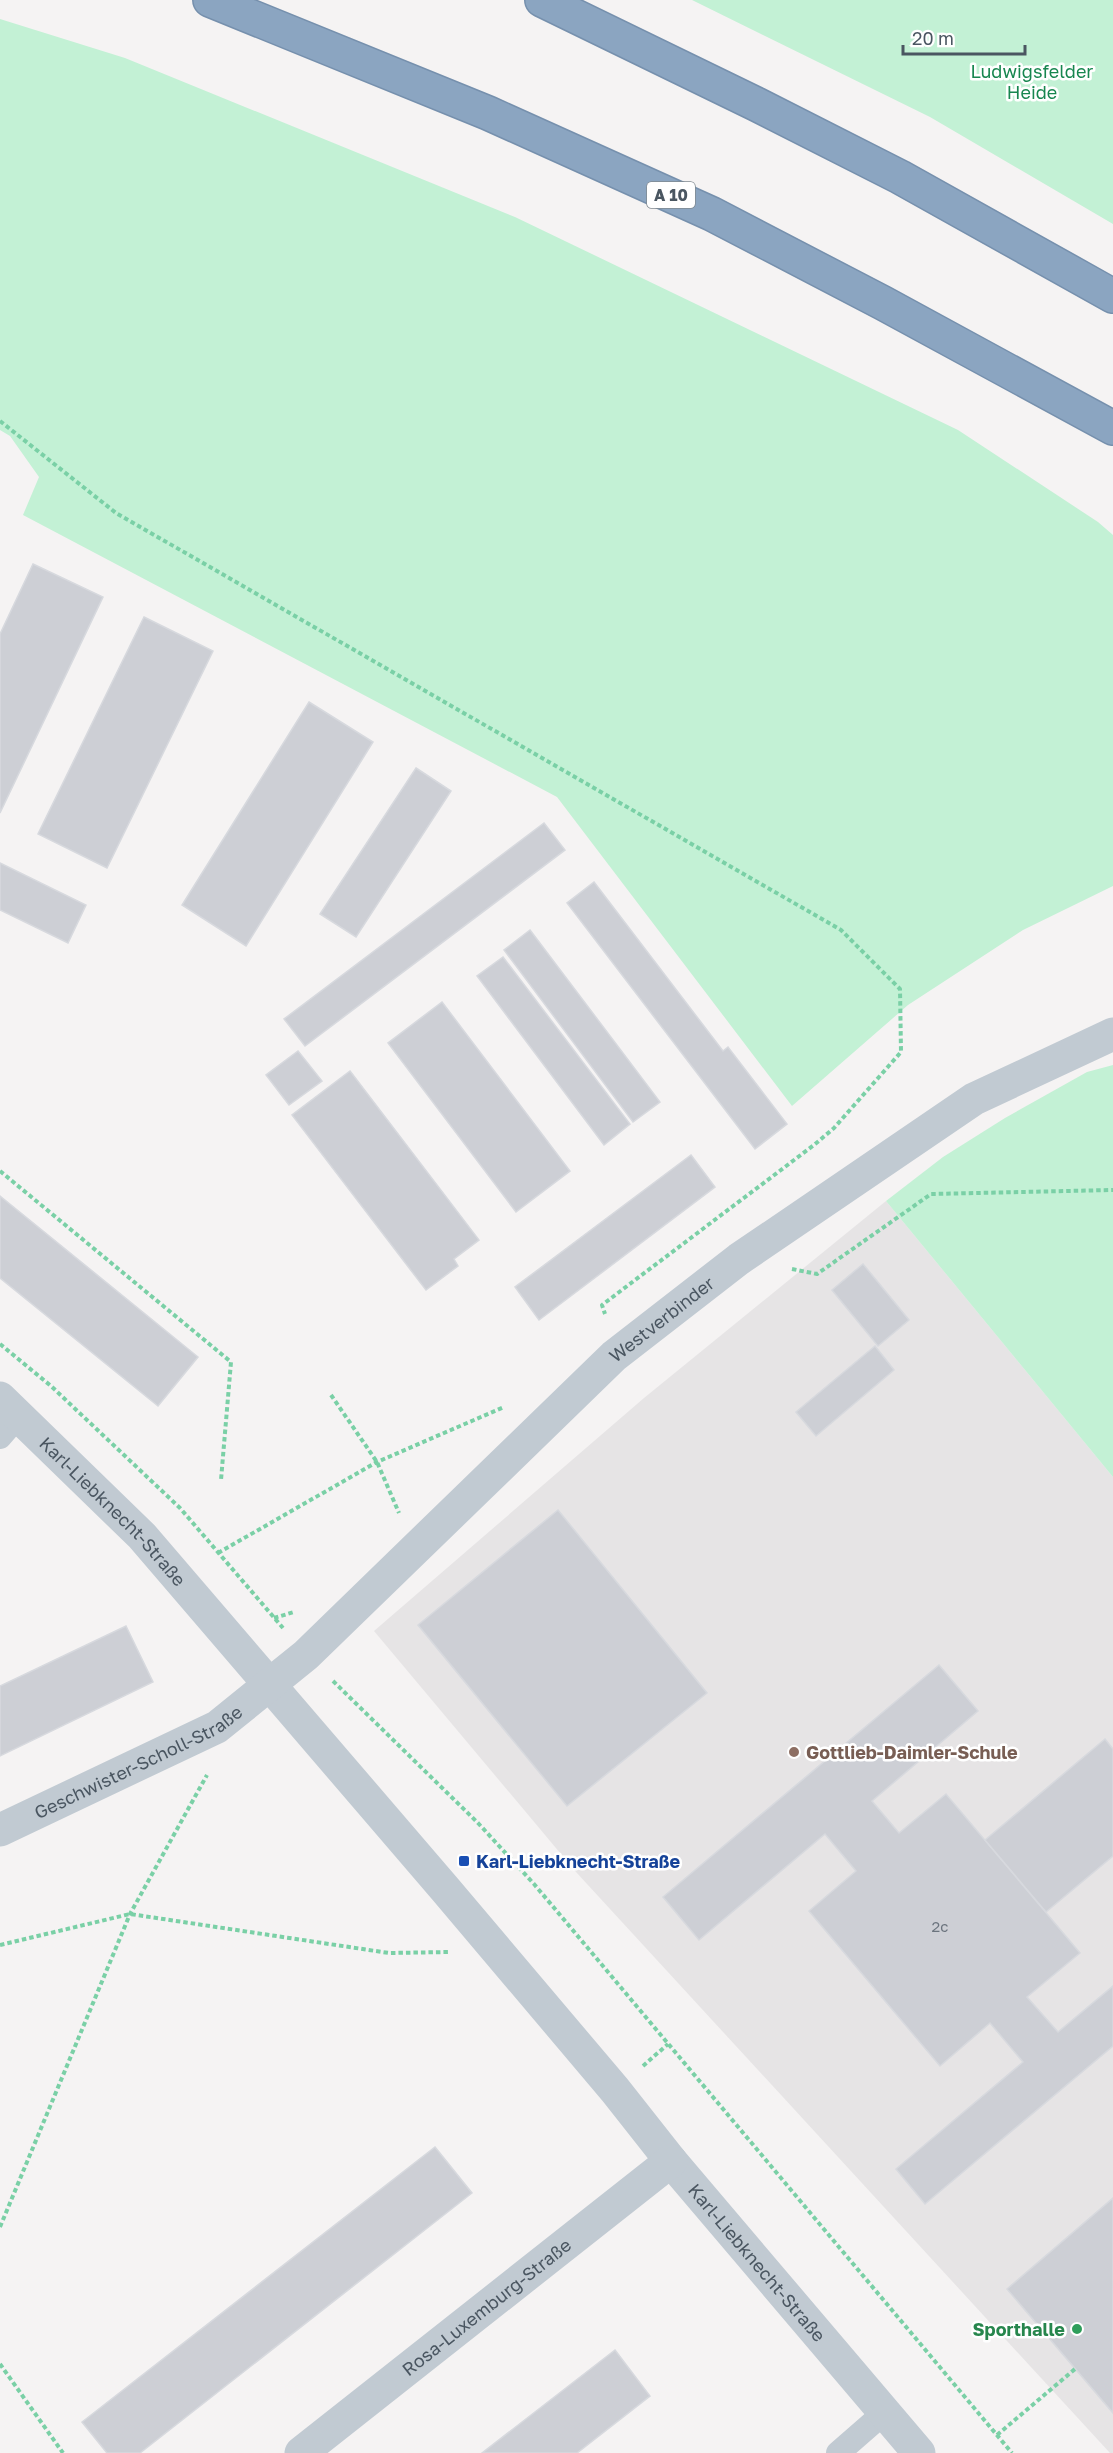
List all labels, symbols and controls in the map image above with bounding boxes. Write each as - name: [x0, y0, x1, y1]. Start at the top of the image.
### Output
- scale bar: [903, 18, 1024, 56]
- text: 20 m: [912, 27, 954, 49]
- park label: Ludwigsfelder Heide: [971, 60, 1093, 103]
- road number: A 10: [647, 182, 695, 208]
- street label: Westverbinder: [605, 1272, 718, 1367]
- street label: Karl-Liebknecht-Straße: [35, 1432, 191, 1590]
- street label: Geschwister-Scholl-Straße: [31, 1700, 246, 1823]
- place label: Gottlieb-Daimler-Schule: [806, 1741, 1018, 1763]
- marker: Gottlieb-Daimler-Schule: [787, 1745, 801, 1759]
- place label: Karl-Liebknecht-Straße: [476, 1850, 680, 1872]
- marker: Karl-Liebknecht-Straße: [457, 1854, 471, 1868]
- house number: 2c: [932, 1917, 948, 1935]
- street label: Karl-Liebknecht-Straße: [684, 2179, 830, 2346]
- street label: Rosa-Luxemburg-Straße: [397, 2233, 575, 2380]
- place label: Sporthalle: [973, 2318, 1065, 2340]
- marker: Sporthalle: [1070, 2322, 1084, 2336]

